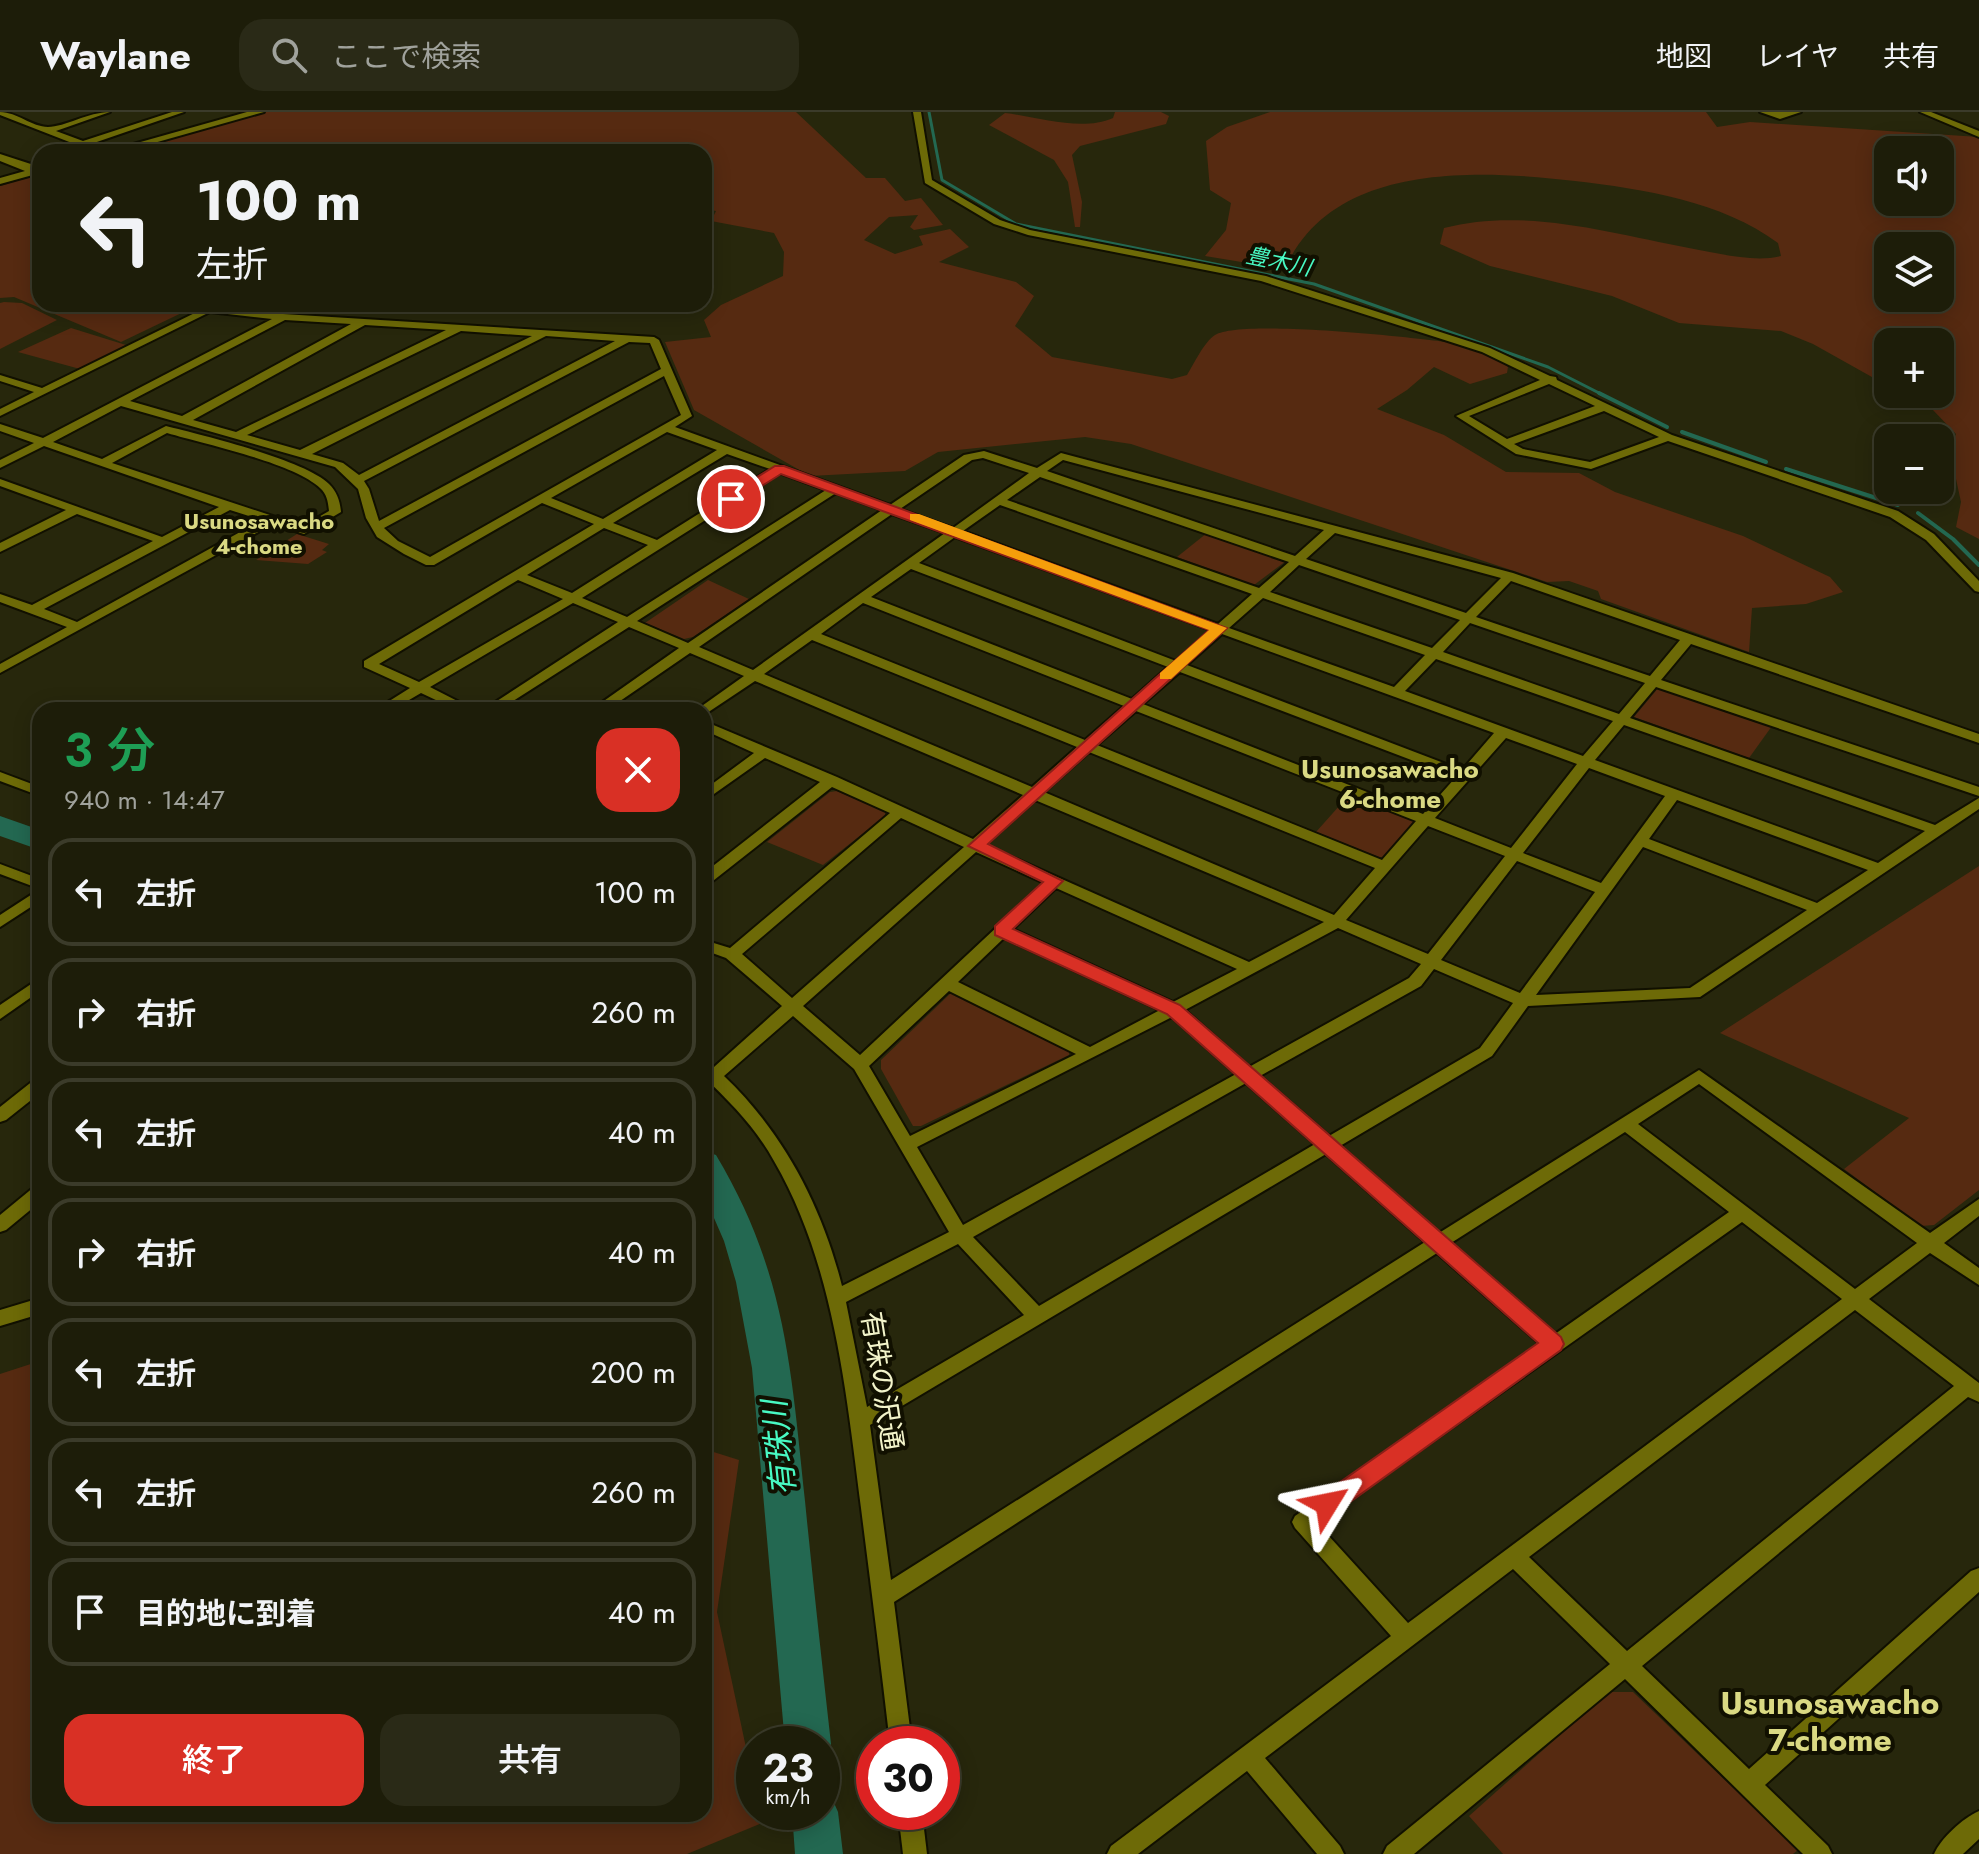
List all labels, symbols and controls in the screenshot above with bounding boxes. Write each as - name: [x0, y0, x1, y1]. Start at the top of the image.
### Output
- search box: [239, 19, 799, 91]
- text: Waylane: [40, 28, 191, 83]
- icon: search: [267, 33, 311, 77]
- text: ここで検索: [331, 35, 481, 78]
- text: 地図: [1656, 36, 1712, 77]
- text: レイヤ: [1756, 36, 1839, 77]
- text: 共有: [1883, 36, 1939, 77]
- map controls: [1874, 136, 1954, 504]
- button: sound: [1874, 136, 1954, 216]
- text: 100 m: [196, 160, 361, 241]
- icon: left: [64, 176, 168, 280]
- button: layers: [1874, 232, 1954, 312]
- text: 左折: [196, 238, 268, 290]
- water label: 豊木川: [1243, 238, 1317, 284]
- button: +: [1874, 328, 1954, 408]
- button: −: [1874, 424, 1954, 504]
- pin: [697, 465, 765, 533]
- icon: arrive: [709, 477, 753, 521]
- district label: Usunosawacho 4-chome: [184, 505, 334, 562]
- text: 3 分: [64, 716, 155, 785]
- button: close: [596, 728, 680, 812]
- district label: Usunosawacho 6-chome: [1301, 750, 1479, 818]
- text: 940 m · 14:47: [64, 781, 225, 819]
- icon: left: [68, 870, 112, 914]
- text: 100 m: [594, 871, 676, 914]
- text: 左折: [136, 872, 196, 915]
- icon: right: [68, 990, 112, 1034]
- text: 260 m: [591, 991, 676, 1034]
- text: 右折: [136, 992, 196, 1035]
- icon: left: [68, 1110, 112, 1154]
- text: 40 m: [608, 1111, 676, 1154]
- text: 左折: [136, 1112, 196, 1155]
- icon: right: [68, 1230, 112, 1274]
- text: 40 m: [608, 1231, 676, 1274]
- text: 右折: [136, 1232, 196, 1275]
- street label: 有珠の沢通: [851, 1309, 913, 1453]
- icon: left: [68, 1350, 112, 1394]
- text: 200 m: [591, 1351, 676, 1394]
- text: 左折: [136, 1352, 196, 1395]
- water label: 有珠川: [751, 1395, 807, 1498]
- position arrow: [1285, 1462, 1369, 1546]
- icon: left: [68, 1470, 112, 1514]
- text: 260 m: [591, 1471, 676, 1514]
- text: 左折: [136, 1472, 196, 1515]
- icon: arrive: [68, 1590, 112, 1634]
- text: 40 m: [608, 1591, 676, 1634]
- text: 目的地に到着: [136, 1592, 316, 1635]
- district label: Usunosawacho 7-chome: [1721, 1680, 1939, 1763]
- button: 終了: [64, 1714, 364, 1806]
- button: 共有: [380, 1714, 680, 1806]
- speed limit sign: 30: [856, 1726, 960, 1830]
- text: 23: [762, 1739, 814, 1797]
- text: km/h: [765, 1783, 811, 1812]

